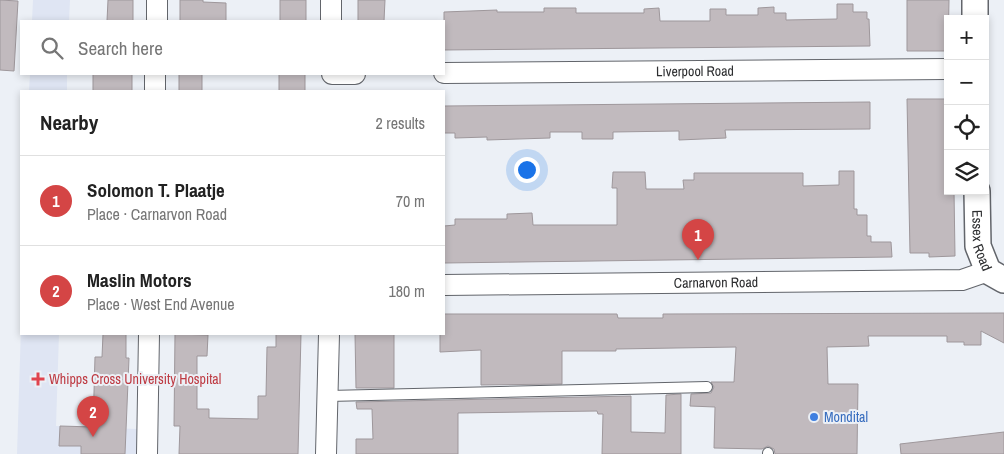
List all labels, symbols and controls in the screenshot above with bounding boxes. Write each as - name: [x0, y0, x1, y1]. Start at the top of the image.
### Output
- map controls: [944, 15, 989, 195]
- button: +: [944, 15, 989, 60]
- search box: [20, 20, 445, 75]
- icon: search: [38, 34, 66, 62]
- text: Search here: [78, 35, 163, 61]
- button: −: [944, 60, 989, 105]
- street label: Liverpool Road: [656, 62, 734, 80]
- button: locate: [944, 105, 989, 150]
- text: Nearby: [40, 108, 98, 137]
- text: 2 results: [375, 112, 425, 134]
- button: layers: [944, 150, 989, 195]
- your location: [514, 157, 540, 183]
- text: Solomon T. Plaatje: [87, 177, 225, 203]
- text: 1: [52, 190, 60, 212]
- text: 70 m: [396, 190, 425, 212]
- text: Place · Carnarvon Road: [87, 203, 227, 225]
- street label: Essex Road: [968, 210, 996, 273]
- pin: 1: [682, 219, 714, 260]
- text: Maslin Motors: [87, 267, 192, 293]
- street label: Carnarvon Road: [674, 273, 758, 292]
- text: 2: [52, 280, 60, 302]
- text: 180 m: [389, 280, 425, 302]
- text: Place · West End Avenue: [87, 293, 235, 315]
- place label: Whipps Cross University Hospital: [49, 370, 221, 388]
- marker: Whipps Cross University Hospital: [31, 372, 45, 386]
- pin: 2: [77, 396, 109, 437]
- place label: Mondital: [824, 408, 868, 426]
- marker: Mondital: [808, 411, 820, 423]

